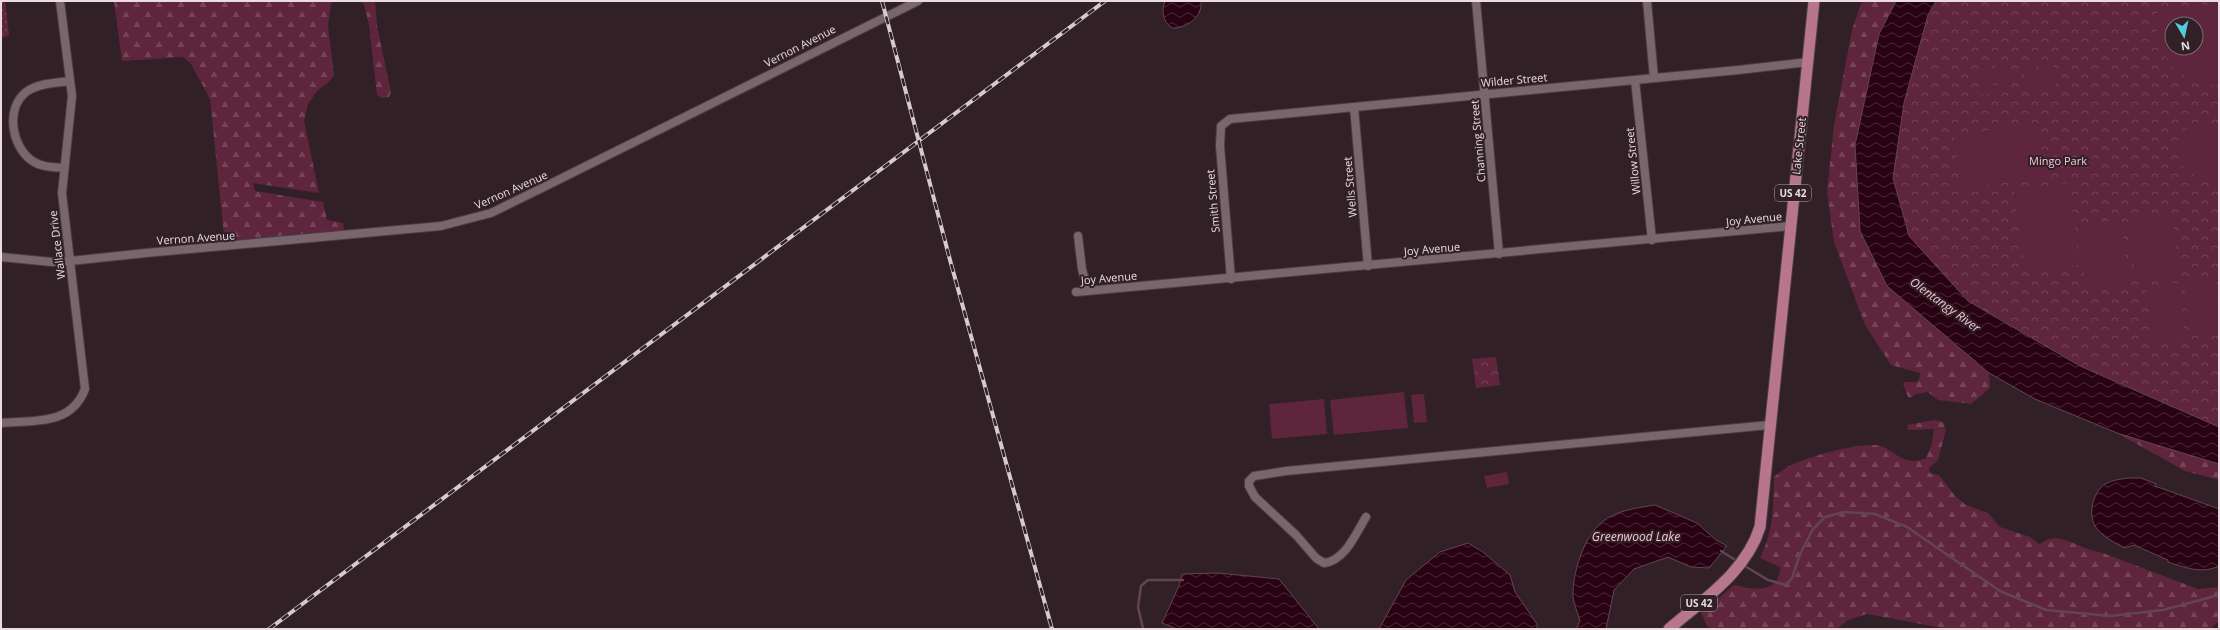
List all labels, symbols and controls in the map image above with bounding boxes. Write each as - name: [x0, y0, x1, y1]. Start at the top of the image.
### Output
- north arrow: [2164, 16, 2204, 56]
- street label: Vernon Avenue: [761, 21, 838, 70]
- text: N: [2180, 38, 2191, 54]
- street label: Wilder Street: [1480, 69, 1548, 90]
- street label: Channing Street: [1466, 99, 1489, 183]
- street label: Lake Street: [1788, 117, 1809, 175]
- street label: Willow Street: [1622, 127, 1643, 195]
- park label: Mingo Park: [2029, 153, 2087, 168]
- street label: Wells Street: [1339, 156, 1360, 218]
- street label: Vernon Avenue: [472, 167, 550, 212]
- street label: Smith Street: [1202, 169, 1223, 233]
- road number: US 42: [1775, 185, 1811, 201]
- street label: Joy Avenue: [1724, 208, 1783, 229]
- street label: Wallace Drive: [45, 210, 68, 280]
- street label: Vernon Avenue: [156, 227, 236, 248]
- street label: Joy Avenue: [1402, 239, 1461, 259]
- street label: Joy Avenue: [1079, 268, 1138, 288]
- water label: Olentangy River: [1907, 273, 1985, 337]
- water label: Greenwood Lake: [1592, 528, 1680, 545]
- road number: US 42: [1681, 595, 1717, 611]

